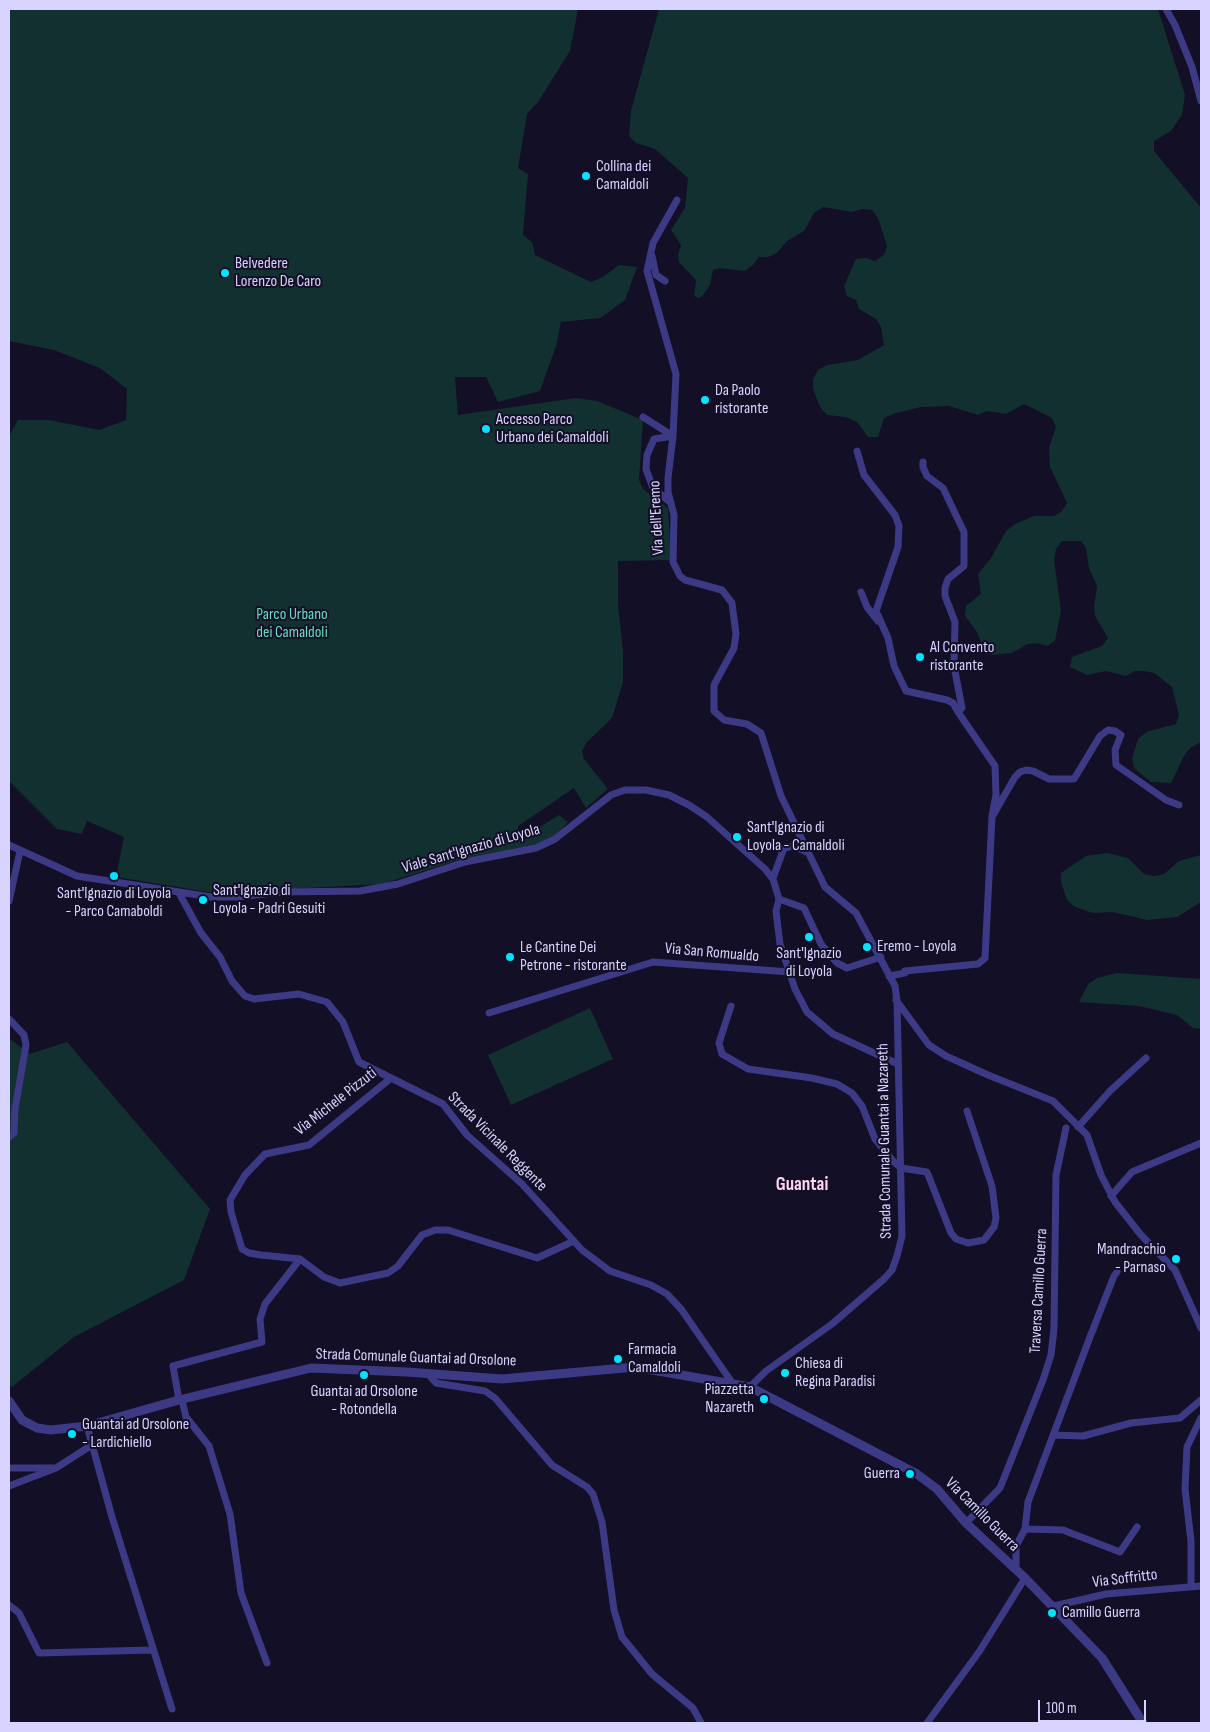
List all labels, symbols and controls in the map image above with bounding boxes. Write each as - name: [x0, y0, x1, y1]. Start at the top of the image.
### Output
- place label: Collina dei Camaldoli: [596, 157, 651, 195]
- marker: Collina dei Camaldoli: [580, 170, 592, 182]
- place label: Belvedere Lorenzo De Caro: [235, 254, 321, 292]
- marker: Belvedere Lorenzo De Caro: [219, 267, 231, 279]
- place label: Da Paolo ristorante: [715, 381, 768, 419]
- marker: Da Paolo ristorante: [699, 394, 711, 406]
- place label: Accesso Parco Urbano dei Camaldoli: [496, 410, 609, 448]
- marker: Accesso Parco Urbano dei Camaldoli: [480, 423, 492, 435]
- street label: Via dell'Eremo: [645, 480, 669, 556]
- park label: Parco Urbano dei Camaldoli: [256, 605, 328, 643]
- place label: Al Convento ristorante: [930, 638, 994, 676]
- marker: Al Convento ristorante: [914, 651, 926, 663]
- place label: Sant'Ignazio di Loyola - Camaldoli: [747, 818, 845, 856]
- street label: Viale Sant'Ignazio di Loyola: [400, 820, 542, 878]
- marker: Sant'Ignazio di Loyola - Camaldoli: [731, 831, 743, 843]
- marker: Sant'Ignazio di Loyola - Parco Camaboldi: [108, 870, 120, 882]
- place label: Sant'Ignazio di Loyola - Padri Gesuiti: [213, 881, 325, 919]
- place label: Sant'Ignazio di Loyola - Parco Camaboldi: [57, 884, 171, 922]
- marker: Sant'Ignazio di Loyola - Padri Gesuiti: [197, 894, 209, 906]
- marker: Sant'Ignazio di Loyola: [803, 931, 815, 943]
- place label: Eremo - Loyola: [877, 937, 956, 957]
- place label: Le Cantine Dei Petrone - ristorante: [520, 938, 627, 976]
- street label: Via San Romualdo: [664, 939, 760, 967]
- marker: Eremo - Loyola: [861, 941, 873, 953]
- place label: Sant'Ignazio di Loyola: [776, 944, 842, 982]
- marker: Le Cantine Dei Petrone - ristorante: [504, 951, 516, 963]
- street label: Strada Comunale Guantai a Nazareth: [874, 1043, 896, 1239]
- street label: Via Michele Pizzuti: [291, 1064, 381, 1140]
- street label: Strada Vicinale Reggente: [443, 1088, 551, 1196]
- district label: Guantai: [776, 1174, 828, 1196]
- street label: Traversa Camillo Guerra: [1026, 1228, 1052, 1354]
- place label: Mandracchio - Parnaso: [1097, 1240, 1166, 1278]
- marker: Mandracchio - Parnaso: [1170, 1253, 1182, 1265]
- place label: Farmacia Camaldoli: [628, 1340, 681, 1378]
- street label: Strada Comunale Guantai ad Orsolone: [315, 1345, 517, 1371]
- marker: Farmacia Camaldoli: [612, 1353, 624, 1365]
- place label: Chiesa di Regina Paradisi: [795, 1354, 875, 1392]
- marker: Chiesa di Regina Paradisi: [779, 1367, 791, 1379]
- marker: Guantai ad Orsolone - Rotondella: [358, 1369, 370, 1381]
- place label: Piazzetta Nazareth: [705, 1380, 754, 1418]
- place label: Guantai ad Orsolone - Rotondella: [310, 1382, 418, 1420]
- marker: Piazzetta Nazareth: [758, 1393, 770, 1405]
- place label: Guantai ad Orsolone - Lardichiello: [82, 1415, 189, 1453]
- marker: Guantai ad Orsolone - Lardichiello: [66, 1428, 78, 1440]
- place label: Guerra: [864, 1464, 900, 1484]
- marker: Guerra: [904, 1468, 916, 1480]
- street label: Via Camillo Guerra: [941, 1474, 1023, 1556]
- street label: Via Soffritto: [1091, 1565, 1159, 1593]
- place label: Camillo Guerra: [1062, 1603, 1140, 1623]
- marker: Camillo Guerra: [1046, 1607, 1058, 1619]
- scale bar: [1040, 1690, 1148, 1722]
- text: 100 m: [1046, 1699, 1077, 1718]

